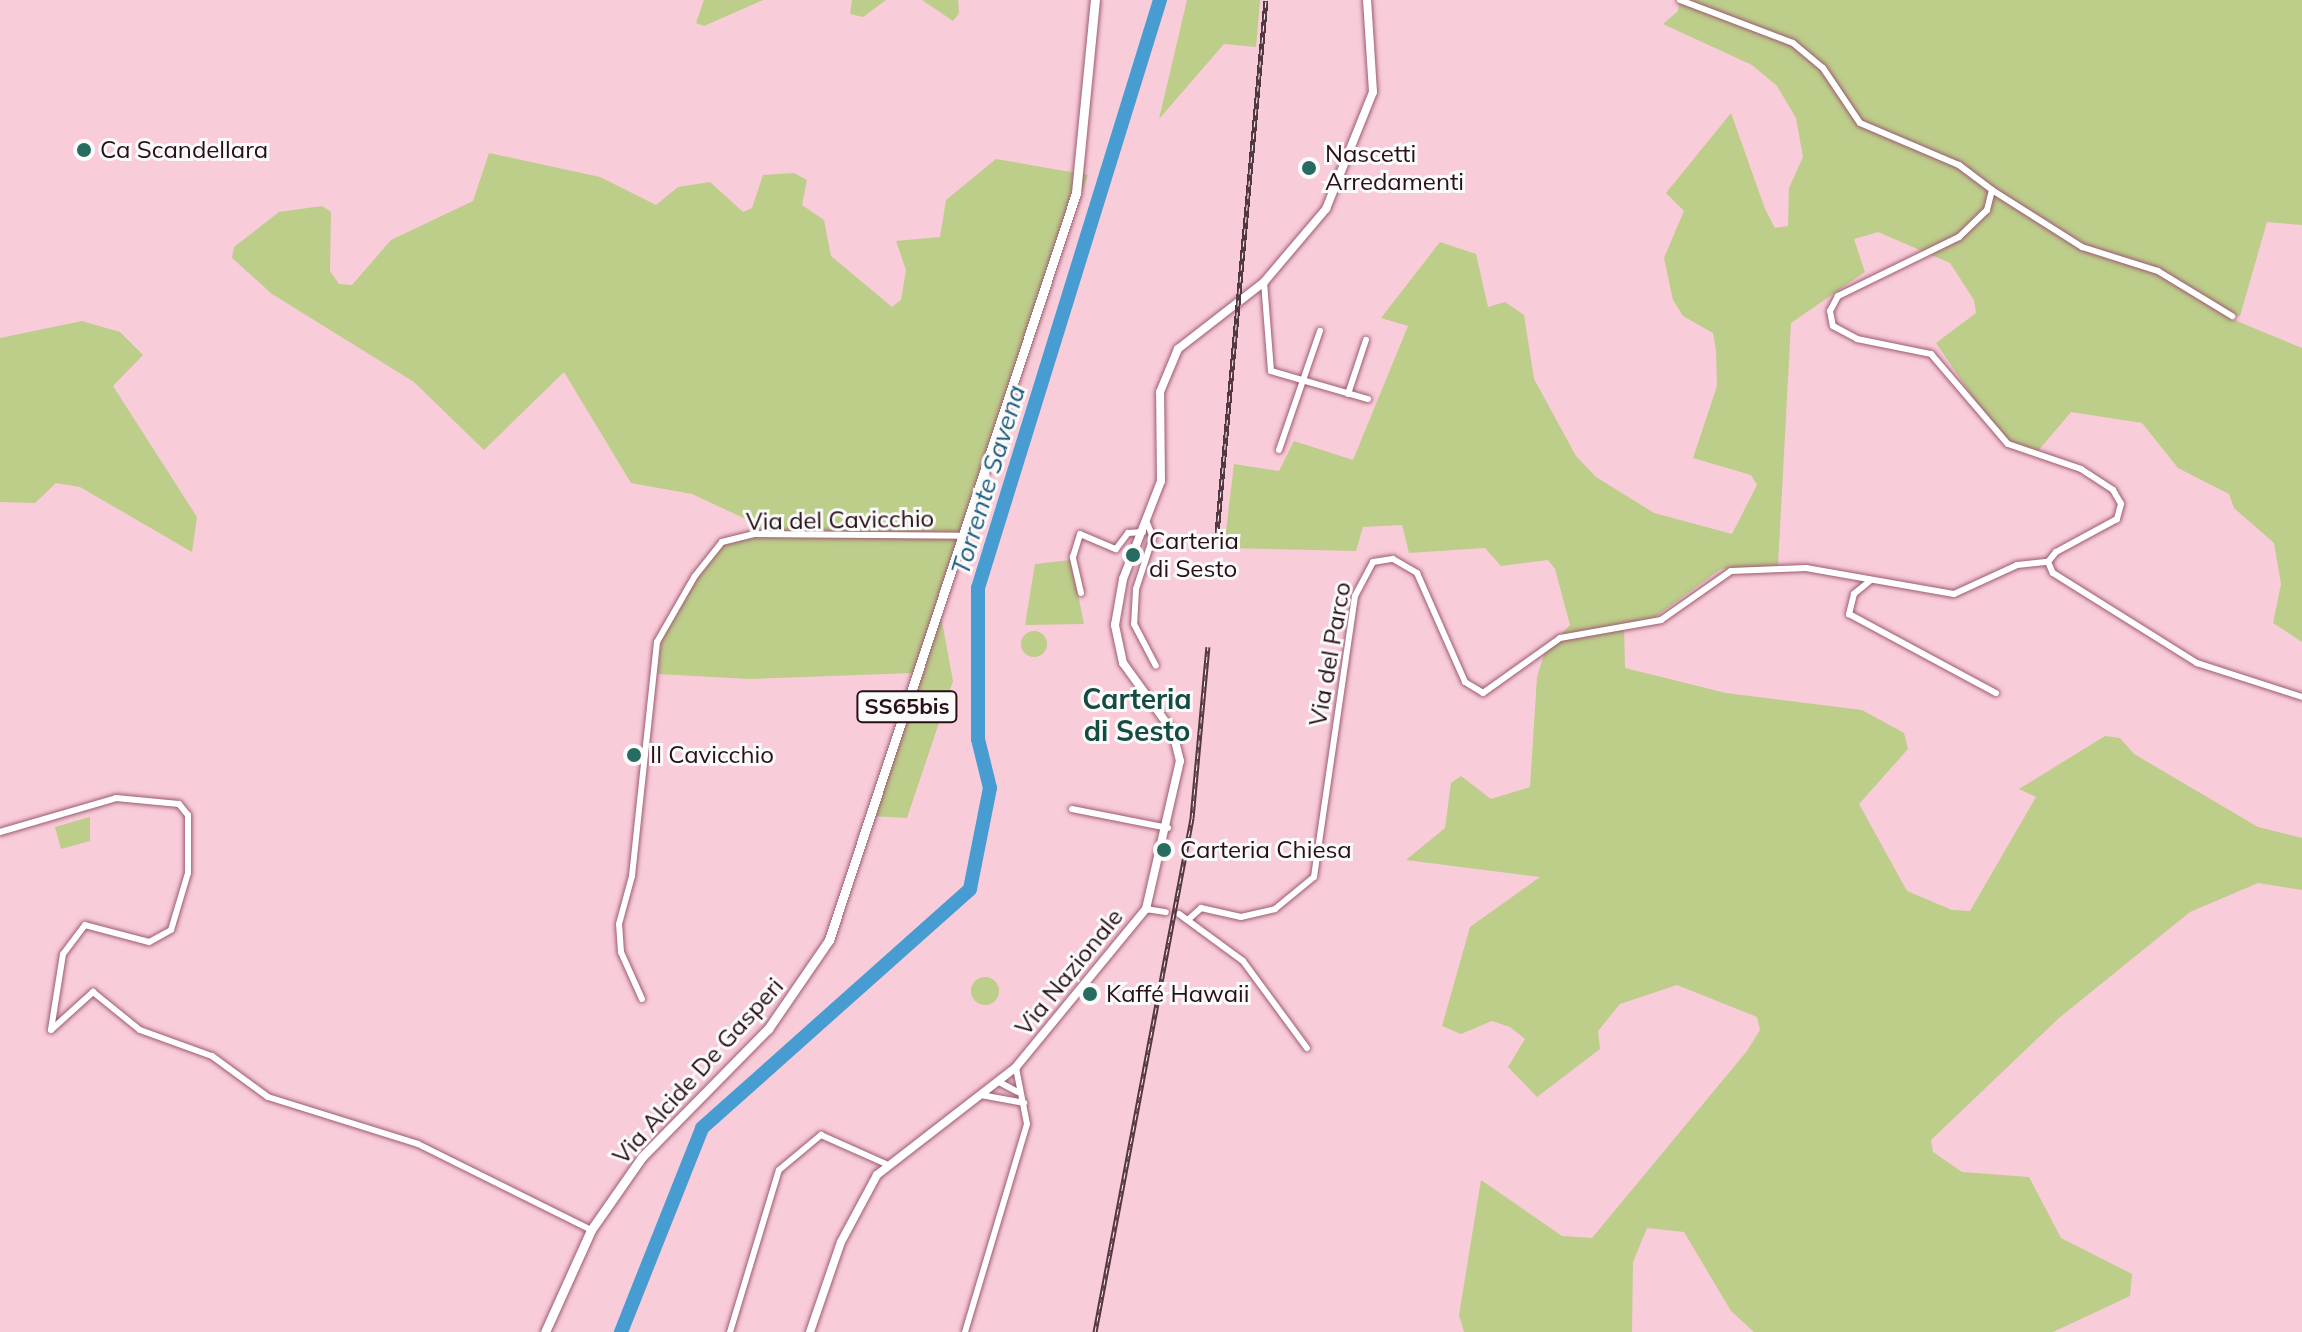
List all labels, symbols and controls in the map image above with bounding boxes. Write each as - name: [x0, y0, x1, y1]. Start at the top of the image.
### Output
- place label: Ca Scandellara: [100, 136, 268, 164]
- place label: Nascetti Arredamenti: [1325, 140, 1464, 196]
- marker: Ca Scandellara: [75, 141, 93, 159]
- marker: Nascetti Arredamenti: [1300, 159, 1318, 177]
- water label: Torrente Savena: [944, 381, 1032, 579]
- street label: Via del Cavicchio: [746, 504, 934, 536]
- place label: Carteria di Sesto: [1149, 527, 1239, 583]
- marker: Carteria di Sesto: [1124, 546, 1142, 564]
- street label: Via del Parco: [1303, 580, 1357, 728]
- district label: Carteria di Sesto: [1082, 682, 1192, 748]
- road number: SS65bis: [855, 689, 959, 725]
- place label: Il Cavicchio: [650, 741, 774, 769]
- marker: Il Cavicchio: [625, 746, 643, 764]
- place label: Carteria Chiesa: [1180, 836, 1352, 864]
- marker: Carteria Chiesa: [1155, 841, 1173, 859]
- street label: Via Nazionale: [1009, 903, 1129, 1041]
- street label: Via Alcide De Gasperi: [607, 972, 789, 1170]
- place label: Kaffé Hawaii: [1106, 980, 1250, 1008]
- marker: Kaffé Hawaii: [1081, 985, 1099, 1003]

